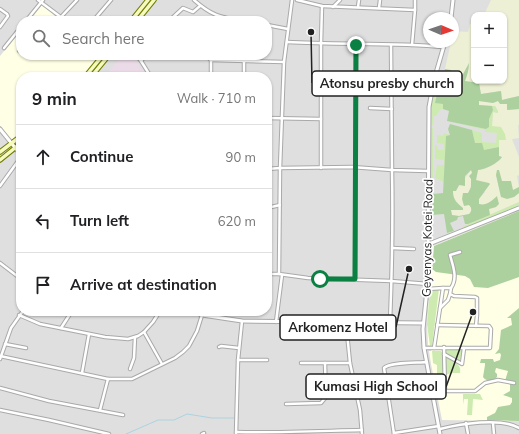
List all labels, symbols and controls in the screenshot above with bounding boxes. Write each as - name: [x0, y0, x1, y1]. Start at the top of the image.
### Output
- north arrow: [423, 12, 459, 48]
- map controls: [471, 12, 507, 84]
- button: +: [471, 12, 507, 48]
- search box: [16, 16, 272, 60]
- icon: search: [30, 27, 52, 49]
- text: Search here: [62, 29, 144, 48]
- route end: [347, 36, 365, 54]
- button: −: [471, 48, 507, 84]
- callout: Atonsu presby church: [312, 71, 462, 96]
- text: Atonsu presby church: [320, 75, 454, 92]
- text: 9 min: [32, 88, 77, 109]
- text: Walk · 710 m: [177, 90, 256, 106]
- icon: ahead: [32, 146, 54, 168]
- text: Continue: [70, 147, 133, 166]
- text: 90 m: [226, 149, 256, 165]
- street label: Geyenyas Kotei Road: [418, 179, 436, 297]
- icon: left: [32, 210, 54, 232]
- text: Turn left: [70, 211, 129, 230]
- text: 620 m: [218, 213, 256, 229]
- route start: [311, 270, 329, 288]
- icon: arrive: [32, 274, 54, 296]
- text: Arrive at destination: [70, 275, 217, 294]
- callout: Arkomenz Hotel: [280, 315, 396, 340]
- text: Arkomenz Hotel: [288, 319, 388, 335]
- callout: Kumasi High School: [306, 374, 446, 399]
- text: Kumasi High School: [314, 378, 438, 394]

